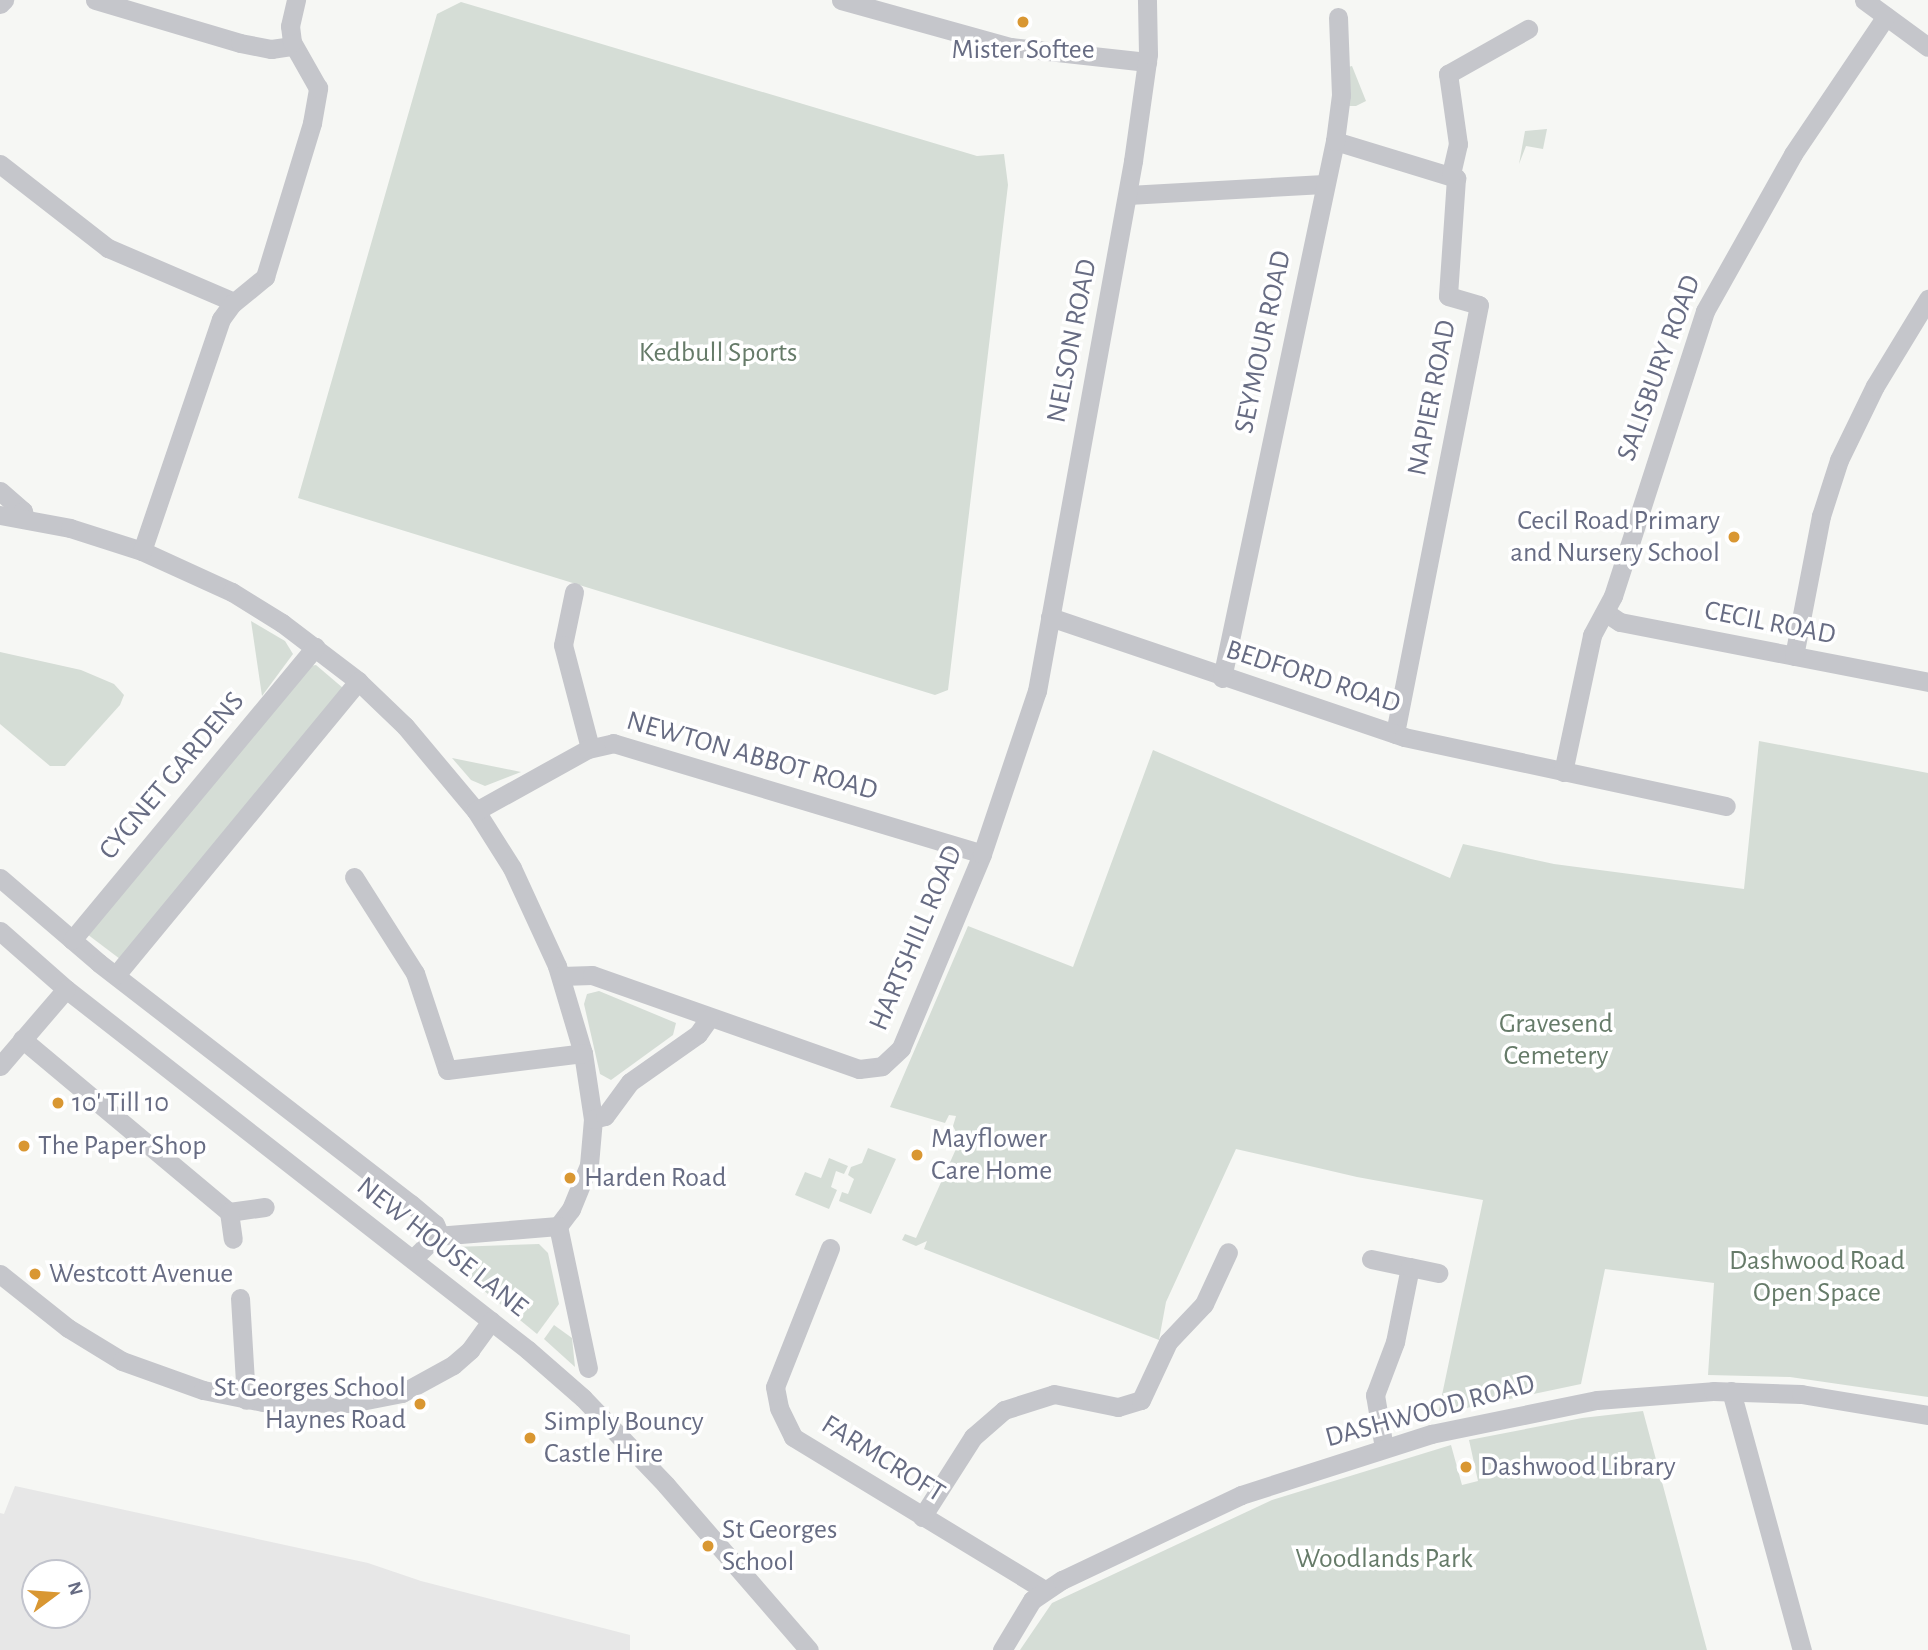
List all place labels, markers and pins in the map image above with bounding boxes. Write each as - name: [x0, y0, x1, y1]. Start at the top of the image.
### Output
- marker: Mister Softee: [1015, 14, 1031, 30]
- place label: Mister Softee: [951, 33, 1095, 67]
- place label: Cecil Road Primary and Nursery School: [1510, 504, 1720, 570]
- marker: Cecil Road Primary and Nursery School: [1726, 529, 1742, 545]
- place label: 10' Till 10: [72, 1086, 169, 1120]
- marker: 10' Till 10: [50, 1095, 66, 1111]
- place label: Mayflower Care Home: [931, 1122, 1052, 1188]
- place label: The Paper Shop: [38, 1129, 207, 1163]
- marker: The Paper Shop: [16, 1138, 32, 1154]
- marker: Mayflower Care Home: [909, 1147, 925, 1163]
- place label: Harden Road: [584, 1161, 726, 1195]
- marker: Harden Road: [562, 1170, 578, 1186]
- place label: Westcott Avenue: [49, 1257, 233, 1291]
- marker: Westcott Avenue: [27, 1266, 43, 1282]
- place label: St Georges School Haynes Road: [214, 1371, 406, 1437]
- marker: St Georges School Haynes Road: [412, 1396, 428, 1412]
- place label: Simply Bouncy Castle Hire: [544, 1405, 704, 1471]
- marker: Simply Bouncy Castle Hire: [522, 1430, 538, 1446]
- place label: Dashwood Library: [1480, 1450, 1676, 1484]
- marker: Dashwood Library: [1458, 1459, 1474, 1475]
- place label: St Georges School: [722, 1513, 837, 1579]
- marker: St Georges School: [700, 1538, 716, 1554]

